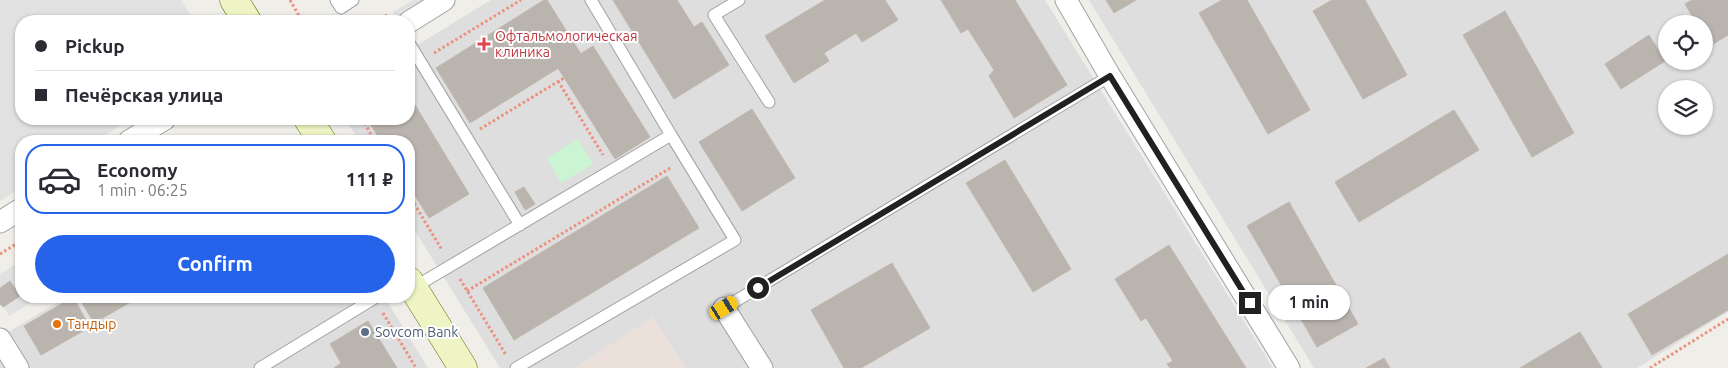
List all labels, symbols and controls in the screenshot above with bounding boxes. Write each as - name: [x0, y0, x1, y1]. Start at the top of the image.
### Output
- map controls: [1658, 15, 1713, 135]
- button: locate: [1658, 15, 1713, 70]
- place label: Офтальмологическая клиника: [495, 28, 638, 60]
- text: Pickup: [65, 35, 125, 57]
- marker: Офтальмологическая клиника: [477, 37, 491, 51]
- button: layers: [1658, 80, 1713, 135]
- text: Печёрская улица: [65, 84, 223, 106]
- icon: car: [37, 157, 82, 202]
- text: Economy: [97, 159, 178, 181]
- text: 111 ₽: [346, 168, 393, 190]
- text: 1 min · 06:25: [97, 181, 188, 199]
- button: Confirm: [35, 235, 395, 293]
- route start: [747, 277, 769, 299]
- callout: 1 min: [1268, 286, 1350, 320]
- route end: [1239, 292, 1261, 314]
- text: 1 min: [1289, 293, 1329, 311]
- car: [707, 294, 740, 322]
- place label: Тандыр: [67, 316, 116, 332]
- marker: Тандыр: [51, 318, 63, 330]
- place label: Sovcom Bank: [375, 324, 458, 340]
- marker: Sovcom Bank: [359, 326, 371, 338]

